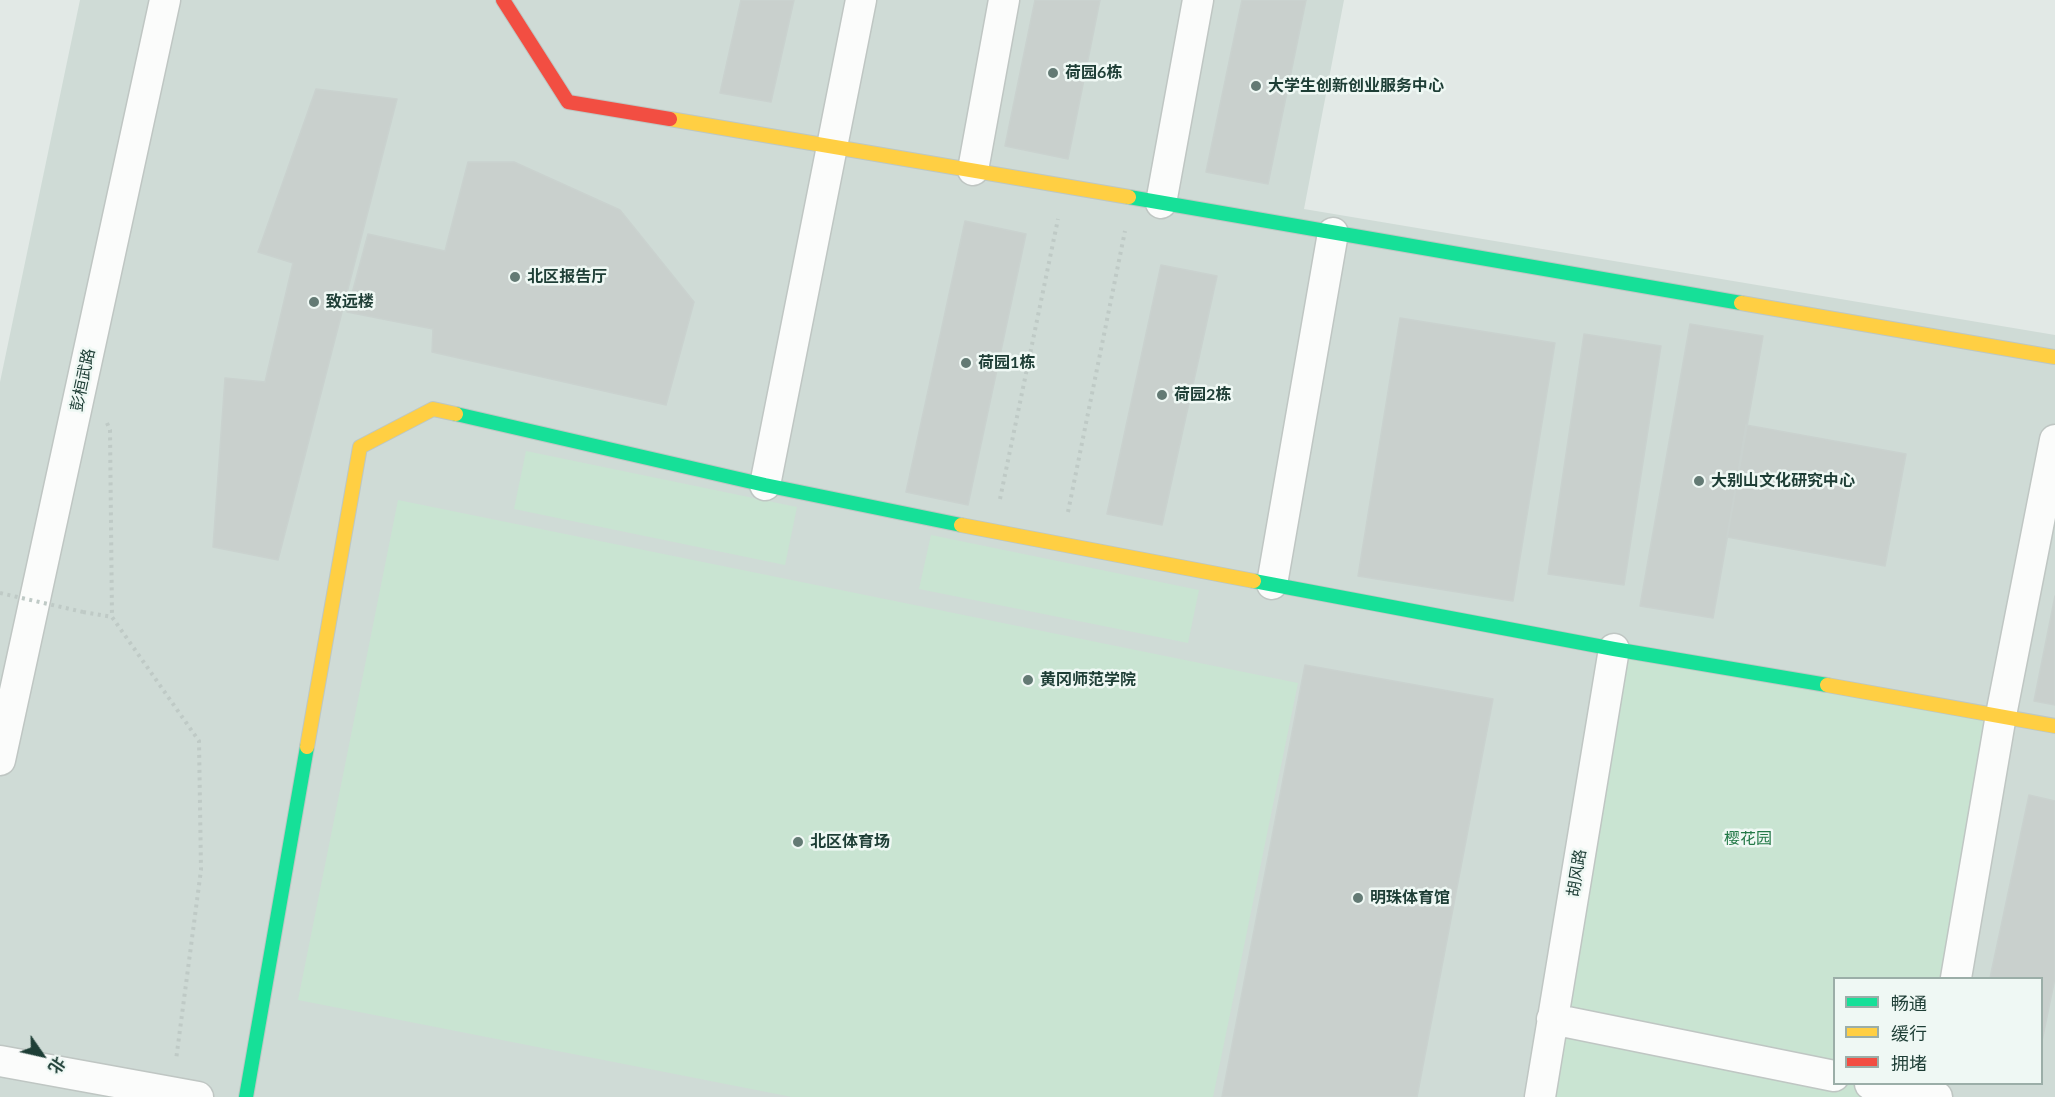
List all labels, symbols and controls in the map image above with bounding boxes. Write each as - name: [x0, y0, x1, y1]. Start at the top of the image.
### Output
- place label: 荷园6栋: [1065, 63, 1122, 83]
- marker: 荷园6栋: [1046, 66, 1060, 80]
- place label: 大学生创新创业服务中心: [1268, 76, 1444, 96]
- marker: 大学生创新创业服务中心: [1249, 79, 1263, 93]
- place label: 北区报告厅: [527, 267, 607, 287]
- marker: 北区报告厅: [508, 270, 522, 284]
- place label: 致远楼: [326, 292, 374, 312]
- marker: 致远楼: [307, 295, 321, 309]
- street label: 彭桓武路: [67, 347, 99, 413]
- place label: 荷园1栋: [978, 353, 1035, 373]
- marker: 荷园1栋: [959, 356, 973, 370]
- place label: 荷园2栋: [1174, 385, 1231, 405]
- marker: 荷园2栋: [1155, 388, 1169, 402]
- place label: 大别山文化研究中心: [1711, 471, 1855, 491]
- marker: 大别山文化研究中心: [1692, 474, 1706, 488]
- place label: 黄冈师范学院: [1040, 670, 1136, 690]
- marker: 黄冈师范学院: [1021, 673, 1035, 687]
- park label: 樱花园: [1724, 829, 1772, 849]
- place label: 北区体育场: [810, 832, 890, 852]
- marker: 北区体育场: [791, 835, 805, 849]
- street label: 胡风路: [1564, 848, 1590, 898]
- place label: 明珠体育馆: [1370, 888, 1450, 908]
- marker: 明珠体育馆: [1351, 891, 1365, 905]
- legend: [1833, 977, 2043, 1085]
- text: 畅通: [1891, 992, 1927, 1014]
- text: 缓行: [1891, 1022, 1927, 1044]
- north arrow: [12, 1025, 72, 1085]
- text: 拥堵: [1891, 1052, 1927, 1074]
- text: 北: [45, 1053, 70, 1077]

